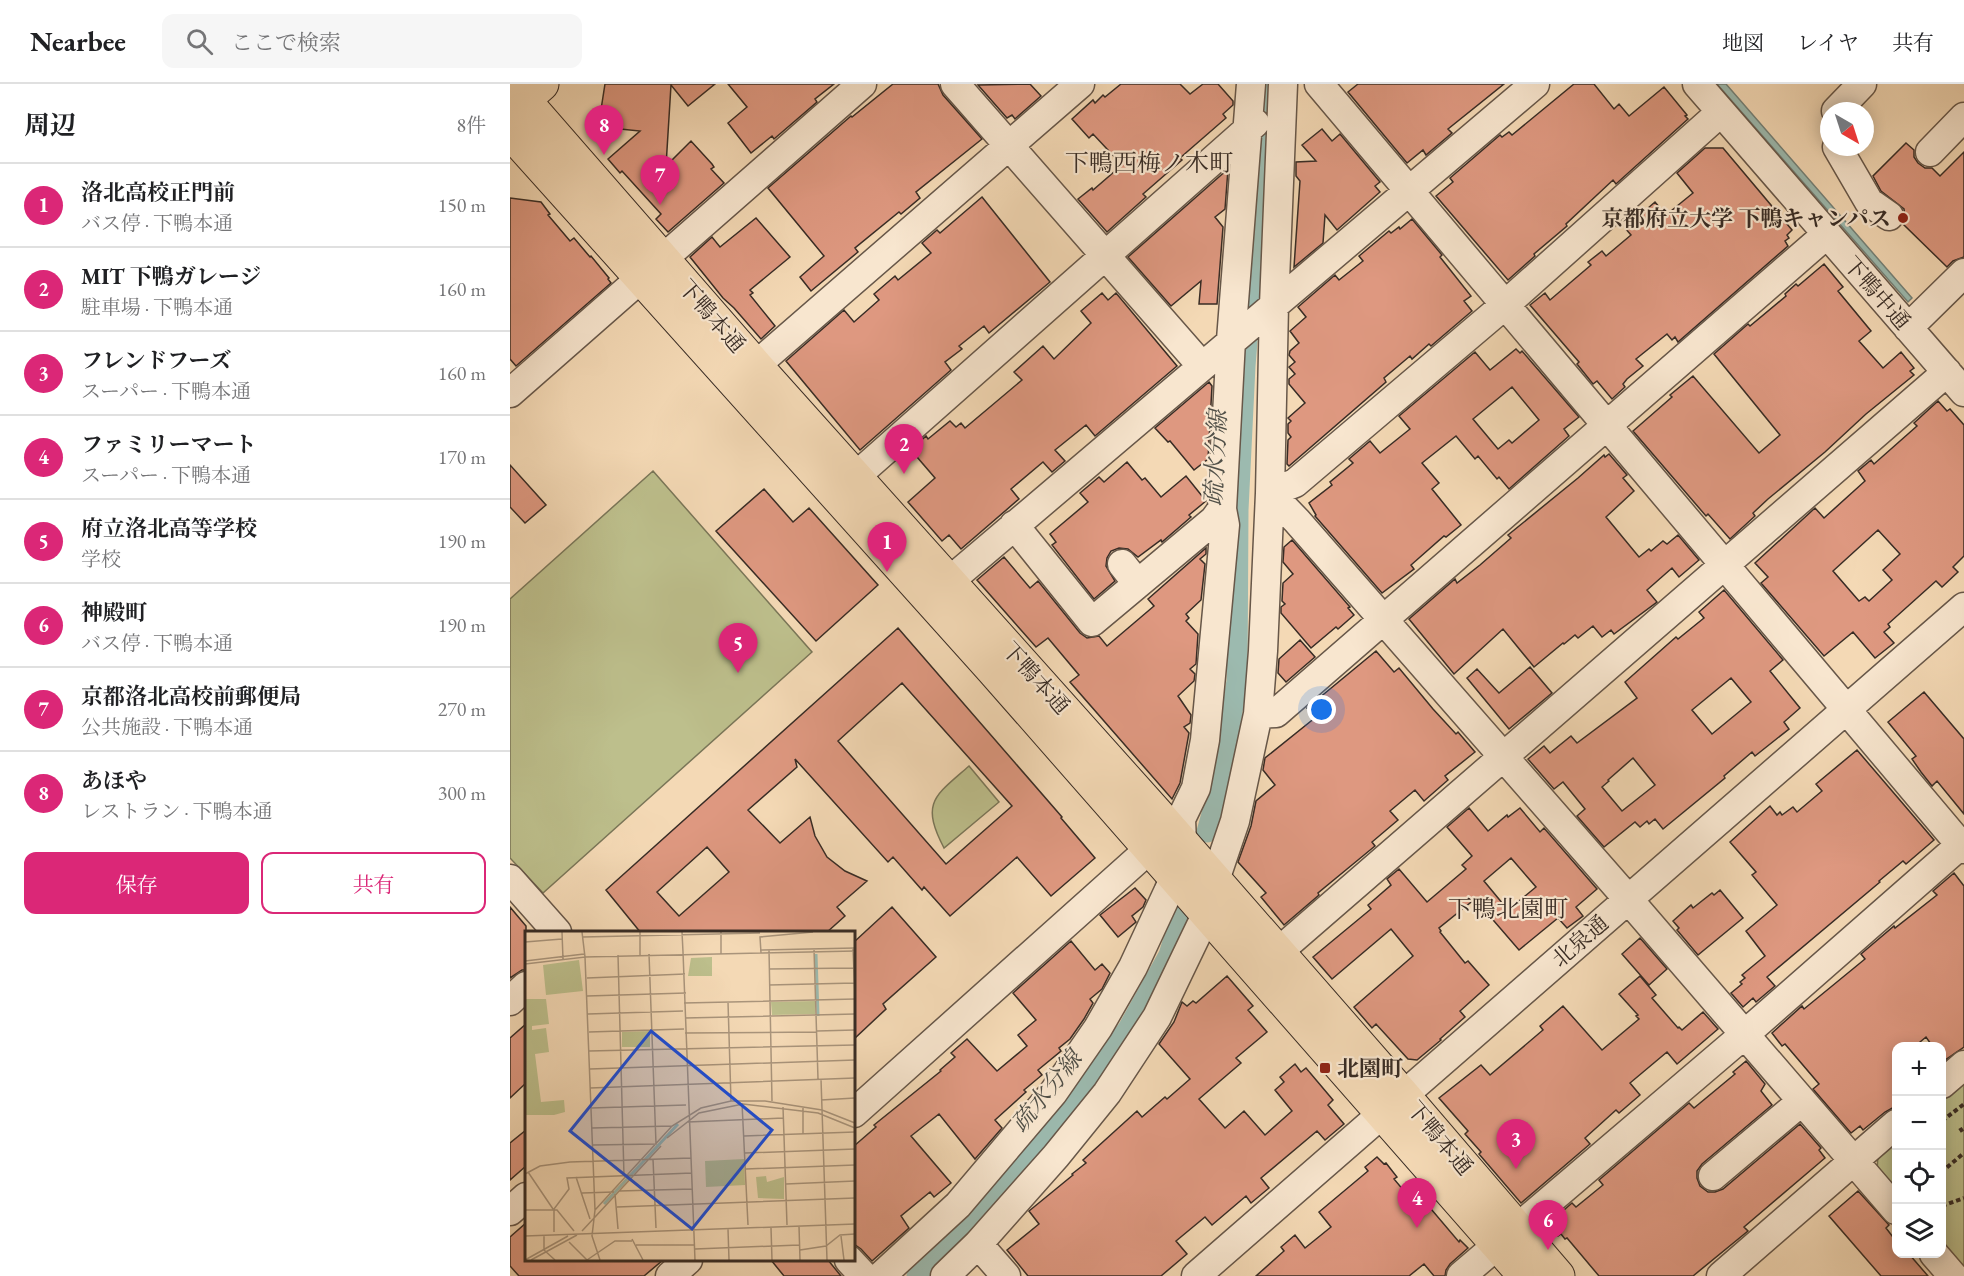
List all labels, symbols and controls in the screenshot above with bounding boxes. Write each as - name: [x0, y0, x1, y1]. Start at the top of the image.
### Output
- search box: [162, 14, 582, 68]
- text: Nearbee: [30, 23, 126, 59]
- icon: search: [183, 25, 216, 58]
- text: ここで検索: [231, 28, 341, 57]
- text: 地図: [1722, 29, 1764, 56]
- text: レイヤ: [1797, 29, 1859, 56]
- text: 共有: [1892, 29, 1934, 56]
- north arrow: [1820, 102, 1874, 156]
- pin: 8: [584, 106, 623, 155]
- text: 周辺: [24, 108, 76, 142]
- text: 8件: [456, 112, 486, 138]
- district label: 下鴨西梅ノ木町: [1065, 147, 1233, 178]
- pin: 7: [640, 156, 680, 205]
- text: 洛北高校正門前: [81, 178, 235, 207]
- text: 1: [38, 192, 49, 218]
- text: 150 m: [438, 192, 486, 218]
- place label: 京都府立大学 下鴨キャンパス: [1601, 204, 1891, 233]
- text: バス停 · 下鴨本通: [81, 210, 233, 236]
- marker: 京都府立大学 下鴨キャンパス: [1896, 211, 1910, 225]
- street label: 下鴨中通: [1837, 250, 1917, 336]
- text: MIT 下鴨ガレージ: [81, 262, 261, 291]
- street label: 下鴨本通: [672, 273, 752, 359]
- text: 2: [38, 276, 49, 302]
- text: 160 m: [438, 276, 486, 302]
- text: 駐車場 · 下鴨本通: [81, 294, 233, 320]
- text: フレンドフーズ: [81, 346, 231, 375]
- text: 3: [38, 360, 49, 386]
- text: 160 m: [438, 360, 486, 386]
- text: スーパー · 下鴨本通: [81, 378, 251, 404]
- water label: 疏水分線: [1197, 406, 1233, 507]
- pin: 2: [884, 424, 924, 474]
- text: ファミリーマート: [81, 430, 257, 459]
- text: 4: [38, 444, 49, 470]
- text: 170 m: [438, 444, 486, 470]
- text: スーパー · 下鴨本通: [81, 462, 251, 488]
- text: 府立洛北高等学校: [81, 514, 257, 543]
- pin: 1: [868, 522, 907, 572]
- text: 5: [38, 528, 49, 554]
- text: 190 m: [438, 528, 486, 554]
- text: 学校: [81, 546, 121, 572]
- text: 神殿町: [81, 598, 147, 627]
- text: 6: [38, 612, 49, 638]
- text: 190 m: [438, 612, 486, 638]
- pin: 5: [718, 624, 758, 673]
- text: バス停 · 下鴨本通: [81, 630, 233, 656]
- street label: 下鴨本通: [996, 636, 1076, 720]
- text: 京都洛北高校前郵便局: [81, 682, 301, 711]
- your location: [1307, 695, 1336, 724]
- text: 7: [38, 696, 49, 722]
- text: 270 m: [438, 696, 486, 722]
- text: 公共施設 · 下鴨本通: [81, 714, 253, 740]
- text: あほや: [81, 766, 147, 795]
- text: 8: [38, 780, 49, 806]
- text: 300 m: [438, 780, 486, 806]
- text: レストラン · 下鴨本通: [81, 798, 272, 824]
- button: 保存: [24, 852, 249, 914]
- button: 共有: [261, 852, 486, 914]
- district label: 下鴨北園町: [1448, 893, 1568, 924]
- street label: 北泉通: [1546, 908, 1614, 974]
- inset map: [525, 931, 855, 1261]
- water label: 疏水分線: [1004, 1042, 1090, 1138]
- map controls: [1892, 1042, 1946, 1258]
- button: +: [1892, 1042, 1946, 1096]
- place label: 北園町: [1337, 1054, 1403, 1083]
- marker: 北園町: [1318, 1061, 1332, 1075]
- street label: 下鴨本通: [1401, 1095, 1479, 1181]
- button: −: [1892, 1096, 1946, 1150]
- pin: 3: [1496, 1120, 1536, 1169]
- button: locate: [1892, 1150, 1946, 1204]
- pin: 4: [1398, 1178, 1436, 1228]
- pin: 6: [1528, 1200, 1568, 1250]
- button: layers: [1892, 1204, 1946, 1258]

